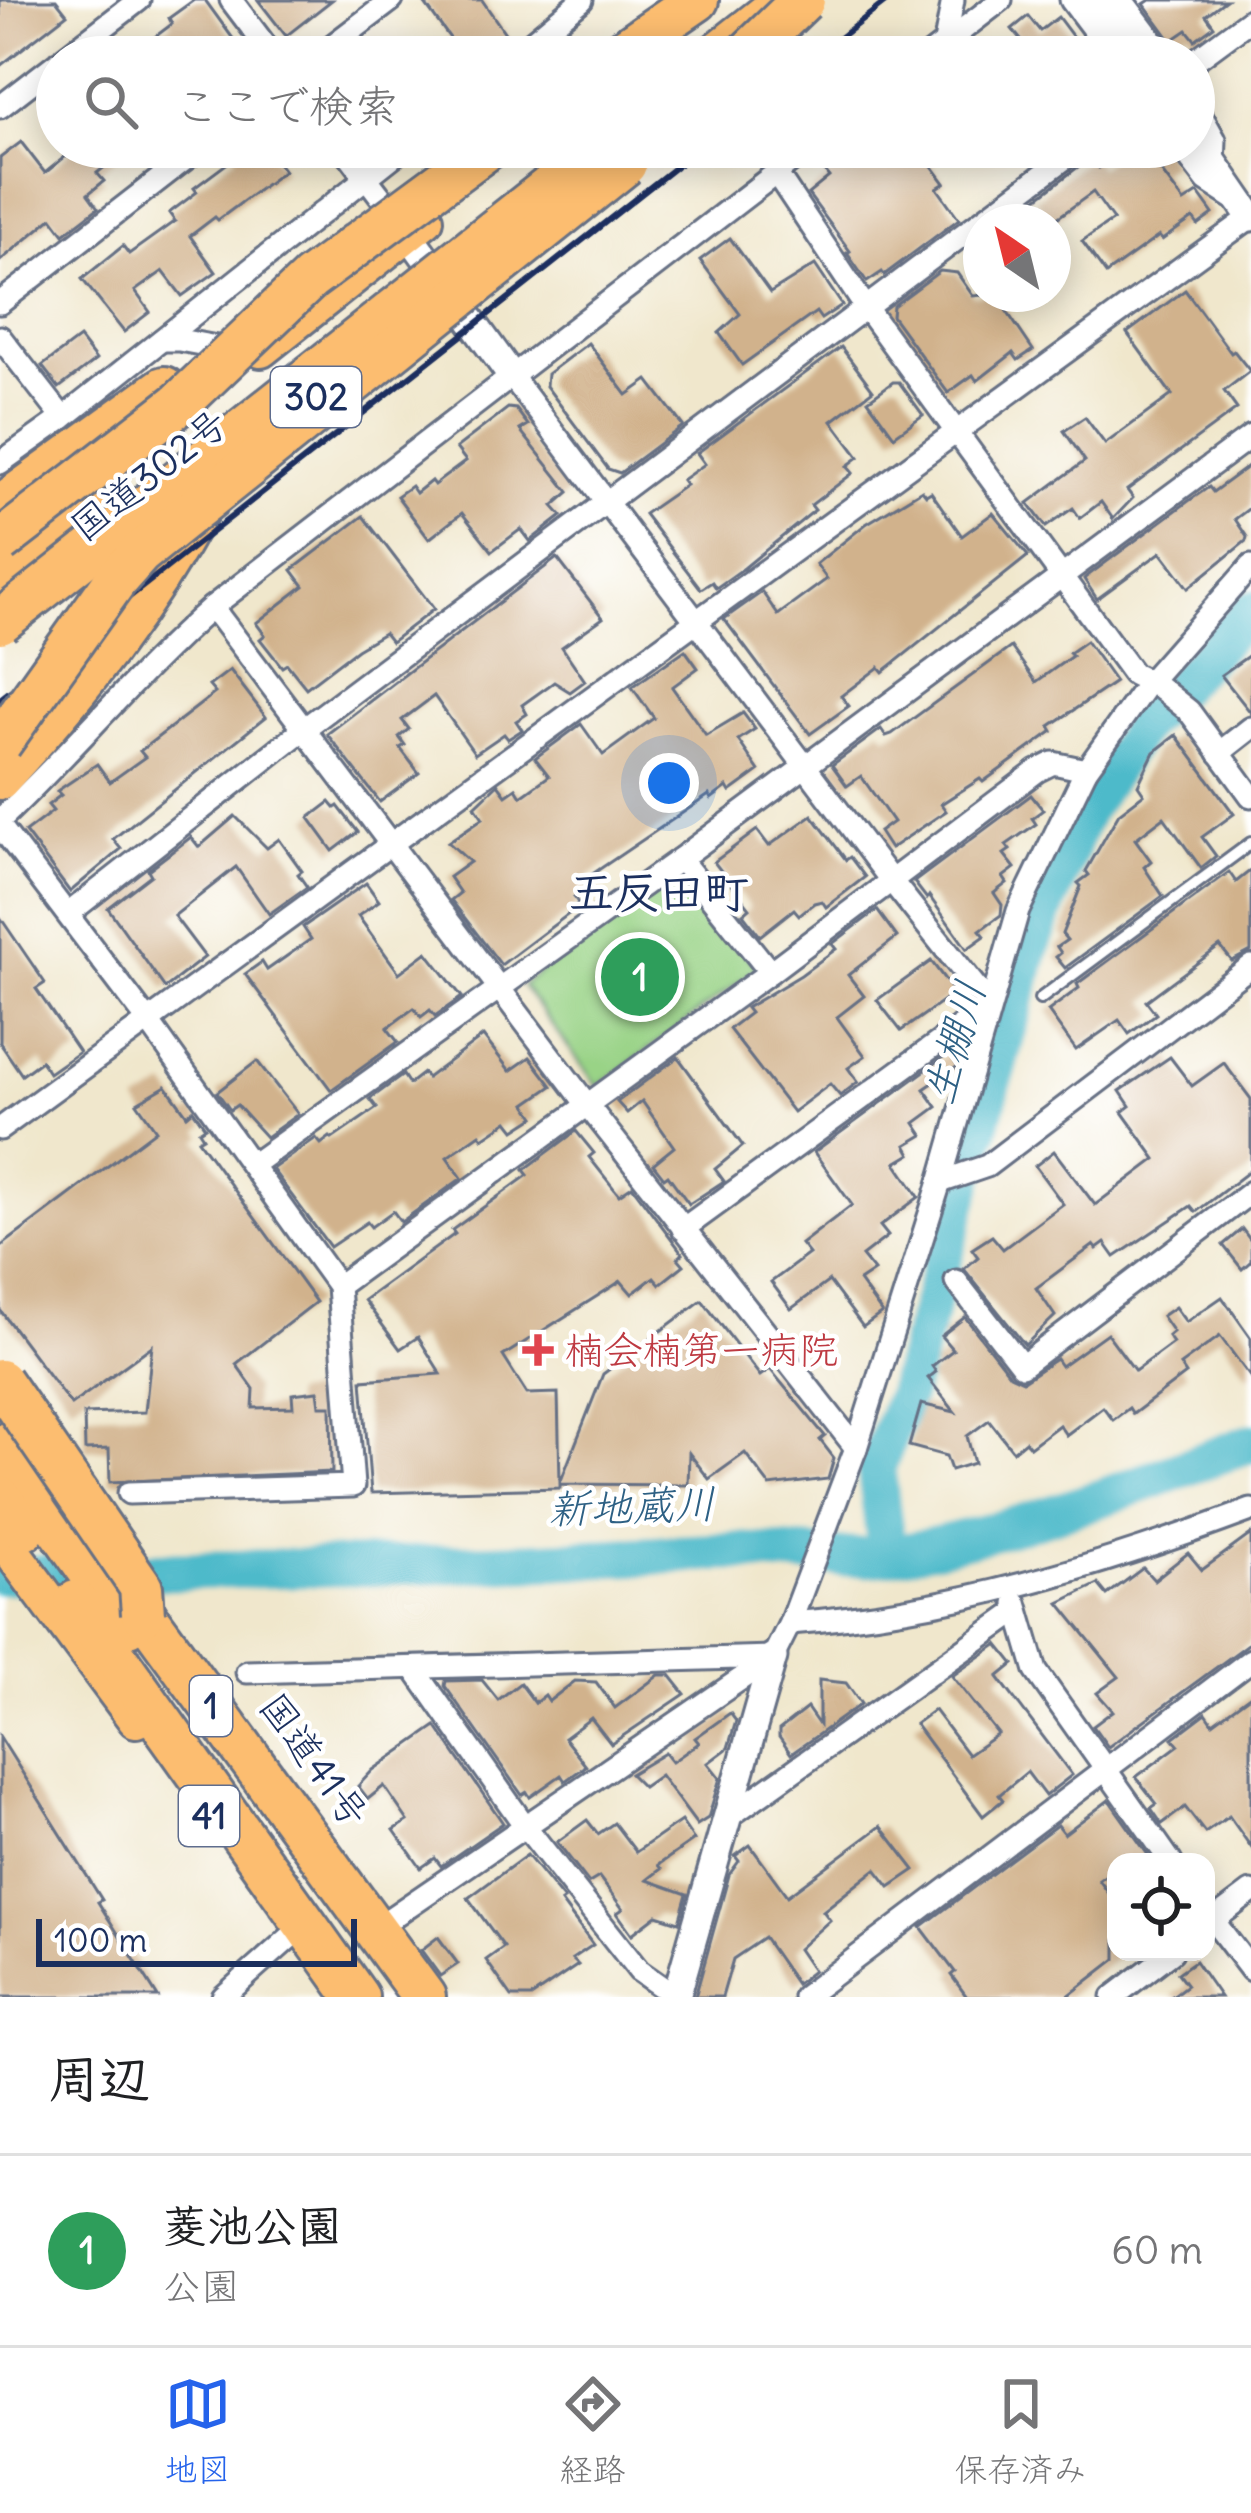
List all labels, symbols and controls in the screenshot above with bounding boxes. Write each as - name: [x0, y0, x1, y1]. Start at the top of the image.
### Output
- search box: [36, 36, 1215, 168]
- icon: search: [78, 69, 144, 135]
- text: ここで検索: [174, 78, 399, 134]
- north arrow: [963, 204, 1071, 312]
- road number: 302: [271, 367, 361, 427]
- street label: 国道302号: [61, 398, 237, 552]
- your location: [639, 753, 699, 813]
- district label: 五反田町: [569, 864, 749, 920]
- pin: 1: [601, 932, 679, 1022]
- water label: 生棚川: [912, 974, 996, 1110]
- place label: 楠会楠第一病院: [565, 1326, 838, 1375]
- marker: 楠会楠第一病院: [522, 1334, 554, 1366]
- water label: 新地蔵川: [547, 1477, 717, 1535]
- road number: 1: [190, 1676, 232, 1736]
- street label: 国道41号: [249, 1683, 379, 1837]
- road number: 41: [179, 1786, 239, 1846]
- map controls: [1107, 1853, 1215, 1961]
- button: locate: [1107, 1853, 1215, 1961]
- scale bar: [36, 1913, 357, 1966]
- text: 100 m: [54, 1919, 147, 1961]
- text: 周辺: [48, 2047, 150, 2111]
- text: 菱池公園: [162, 2198, 342, 2254]
- text: 1: [79, 2226, 95, 2275]
- text: 60 m: [1111, 2226, 1203, 2275]
- text: 公園: [162, 2262, 240, 2311]
- tab: 地図: [165, 2371, 231, 2491]
- tab: 経路: [560, 2371, 626, 2491]
- tab: 保存済み: [955, 2371, 1087, 2491]

